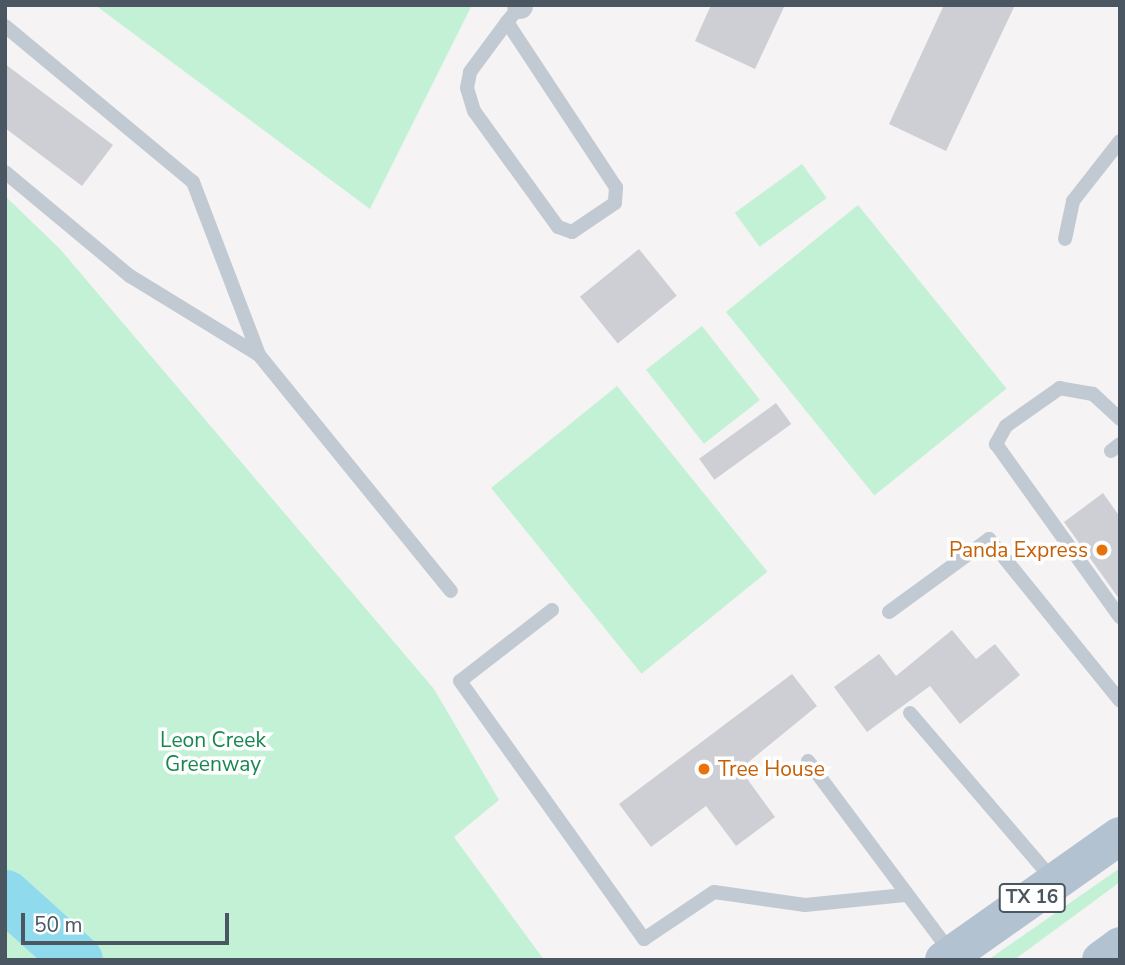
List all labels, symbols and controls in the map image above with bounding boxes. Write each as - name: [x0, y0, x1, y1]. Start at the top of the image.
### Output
- place label: Panda Express: [949, 537, 1088, 563]
- marker: Panda Express: [1094, 542, 1110, 558]
- park label: Leon Creek Greenway: [160, 727, 266, 777]
- place label: Tree House: [718, 756, 825, 782]
- marker: Tree House: [696, 761, 712, 777]
- road number: TX 16: [999, 882, 1065, 914]
- scale bar: [24, 898, 233, 942]
- text: 50 m: [34, 911, 83, 939]

